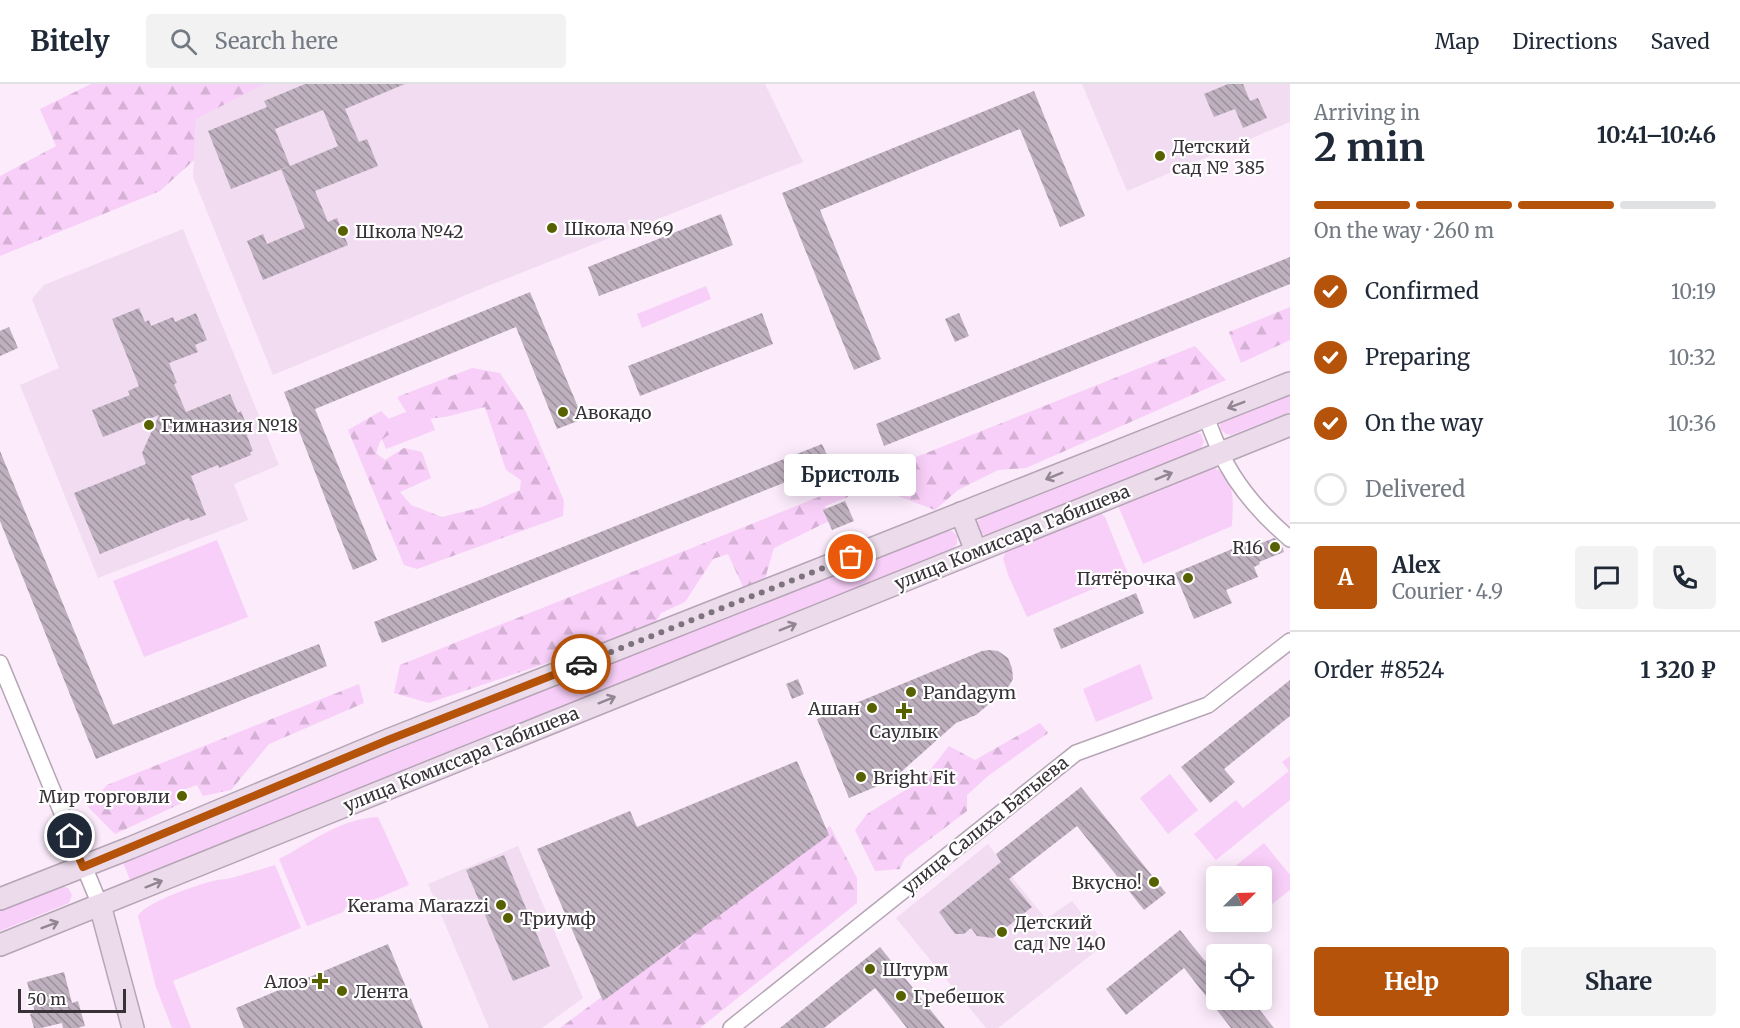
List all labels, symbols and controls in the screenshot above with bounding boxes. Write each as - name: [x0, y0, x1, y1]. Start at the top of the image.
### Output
- search box: [146, 14, 566, 68]
- text: Bitely: [30, 23, 110, 59]
- icon: search: [167, 25, 200, 58]
- text: Search here: [215, 27, 338, 55]
- text: Map: [1435, 28, 1479, 55]
- text: Directions: [1512, 28, 1617, 55]
- text: Saved: [1650, 28, 1710, 55]
- text: Arriving in: [1314, 100, 1420, 125]
- text: 10:41–10:46: [1597, 121, 1716, 149]
- text: 2 min: [1314, 123, 1425, 172]
- place label: Детский сад № 385: [1172, 135, 1265, 179]
- marker: Детский сад № 385: [1153, 149, 1167, 163]
- place label: Школа №69: [564, 217, 674, 240]
- text: On the way · 260 m: [1314, 218, 1494, 243]
- place label: Школа №42: [355, 220, 464, 243]
- marker: Школа №69: [545, 221, 559, 235]
- marker: Школа №42: [336, 224, 350, 238]
- icon: check: [1314, 275, 1347, 308]
- text: Confirmed: [1365, 277, 1479, 305]
- text: 10:19: [1671, 279, 1716, 304]
- icon: check: [1314, 341, 1347, 374]
- text: Preparing: [1365, 343, 1470, 371]
- text: 10:32: [1668, 345, 1716, 370]
- one-way arrow: [1227, 400, 1245, 411]
- place label: Авокадо: [574, 401, 652, 424]
- marker: Авокадо: [556, 405, 570, 419]
- icon: check: [1314, 407, 1347, 440]
- text: On the way: [1365, 409, 1483, 437]
- text: 10:36: [1668, 411, 1716, 436]
- place label: Гимназия №18: [161, 414, 298, 437]
- marker: Гимназия №18: [142, 418, 156, 432]
- callout: Бристоль: [785, 455, 917, 497]
- text: Бристоль: [801, 462, 899, 487]
- one-way arrow: [1154, 470, 1173, 481]
- one-way arrow: [1045, 471, 1064, 482]
- text: Delivered: [1365, 475, 1465, 503]
- street label: улица Комиссара Габишева: [891, 479, 1133, 595]
- pin: [825, 531, 876, 582]
- place label: R16: [1232, 536, 1263, 559]
- icon: bag: [834, 540, 867, 573]
- marker: R16: [1268, 540, 1282, 554]
- button: chat: [1575, 546, 1638, 609]
- button: phone: [1653, 546, 1716, 609]
- text: Alex: [1392, 551, 1441, 579]
- text: A: [1338, 563, 1353, 591]
- place label: Пятёрочка: [1077, 567, 1176, 590]
- marker: Пятёрочка: [1181, 571, 1195, 585]
- text: Courier · 4.9: [1392, 579, 1503, 604]
- one-way arrow: [778, 620, 797, 631]
- courier: [551, 634, 611, 694]
- icon: car: [565, 648, 598, 681]
- text: Order #8524: [1314, 656, 1444, 684]
- text: 1 320 ₽: [1640, 656, 1716, 684]
- place label: Pandagym: [923, 681, 1016, 704]
- marker: Pandagym: [904, 685, 918, 699]
- one-way arrow: [598, 694, 616, 705]
- place label: Ашан: [807, 697, 860, 720]
- street label: улица Комиссара Габишева: [340, 701, 582, 817]
- marker: Ашан: [865, 701, 879, 715]
- marker: Саулык: [897, 704, 911, 718]
- place label: Саулык: [870, 720, 939, 743]
- street label: улица Салиха Батыева: [897, 751, 1073, 899]
- place label: Bright Fit: [873, 766, 956, 789]
- marker: Bright Fit: [854, 770, 868, 784]
- place label: Мир торговли: [39, 785, 170, 808]
- marker: Мир торговли: [175, 789, 189, 803]
- pin: [44, 810, 95, 861]
- icon: home: [53, 819, 86, 852]
- north arrow: [1206, 866, 1272, 932]
- map controls: [1206, 866, 1272, 1010]
- place label: Вкусно!: [1072, 871, 1142, 894]
- marker: Вкусно!: [1147, 875, 1161, 889]
- one-way arrow: [144, 878, 163, 889]
- place label: Kerama Marazzi: [347, 894, 489, 917]
- marker: Kerama Marazzi: [494, 898, 508, 912]
- place label: Триумф: [520, 907, 596, 930]
- marker: Триумф: [501, 911, 515, 925]
- place label: Детский сад № 140: [1014, 911, 1106, 955]
- one-way arrow: [40, 919, 59, 930]
- marker: Детский сад № 140: [995, 925, 1009, 939]
- button: locate: [1206, 944, 1272, 1010]
- button: Help: [1314, 947, 1509, 1016]
- button: Share: [1521, 947, 1716, 1016]
- place label: Штурм: [882, 958, 949, 981]
- marker: Штурм: [863, 962, 877, 976]
- place label: Алоэ: [263, 970, 308, 993]
- marker: Алоэ: [313, 974, 327, 988]
- place label: Лента: [354, 980, 409, 1003]
- marker: Лента: [335, 984, 349, 998]
- place label: Гребешок: [913, 985, 1005, 1008]
- scale bar: [18, 986, 126, 1014]
- text: 50 m: [27, 989, 66, 1009]
- marker: Гребешок: [894, 989, 908, 1003]

